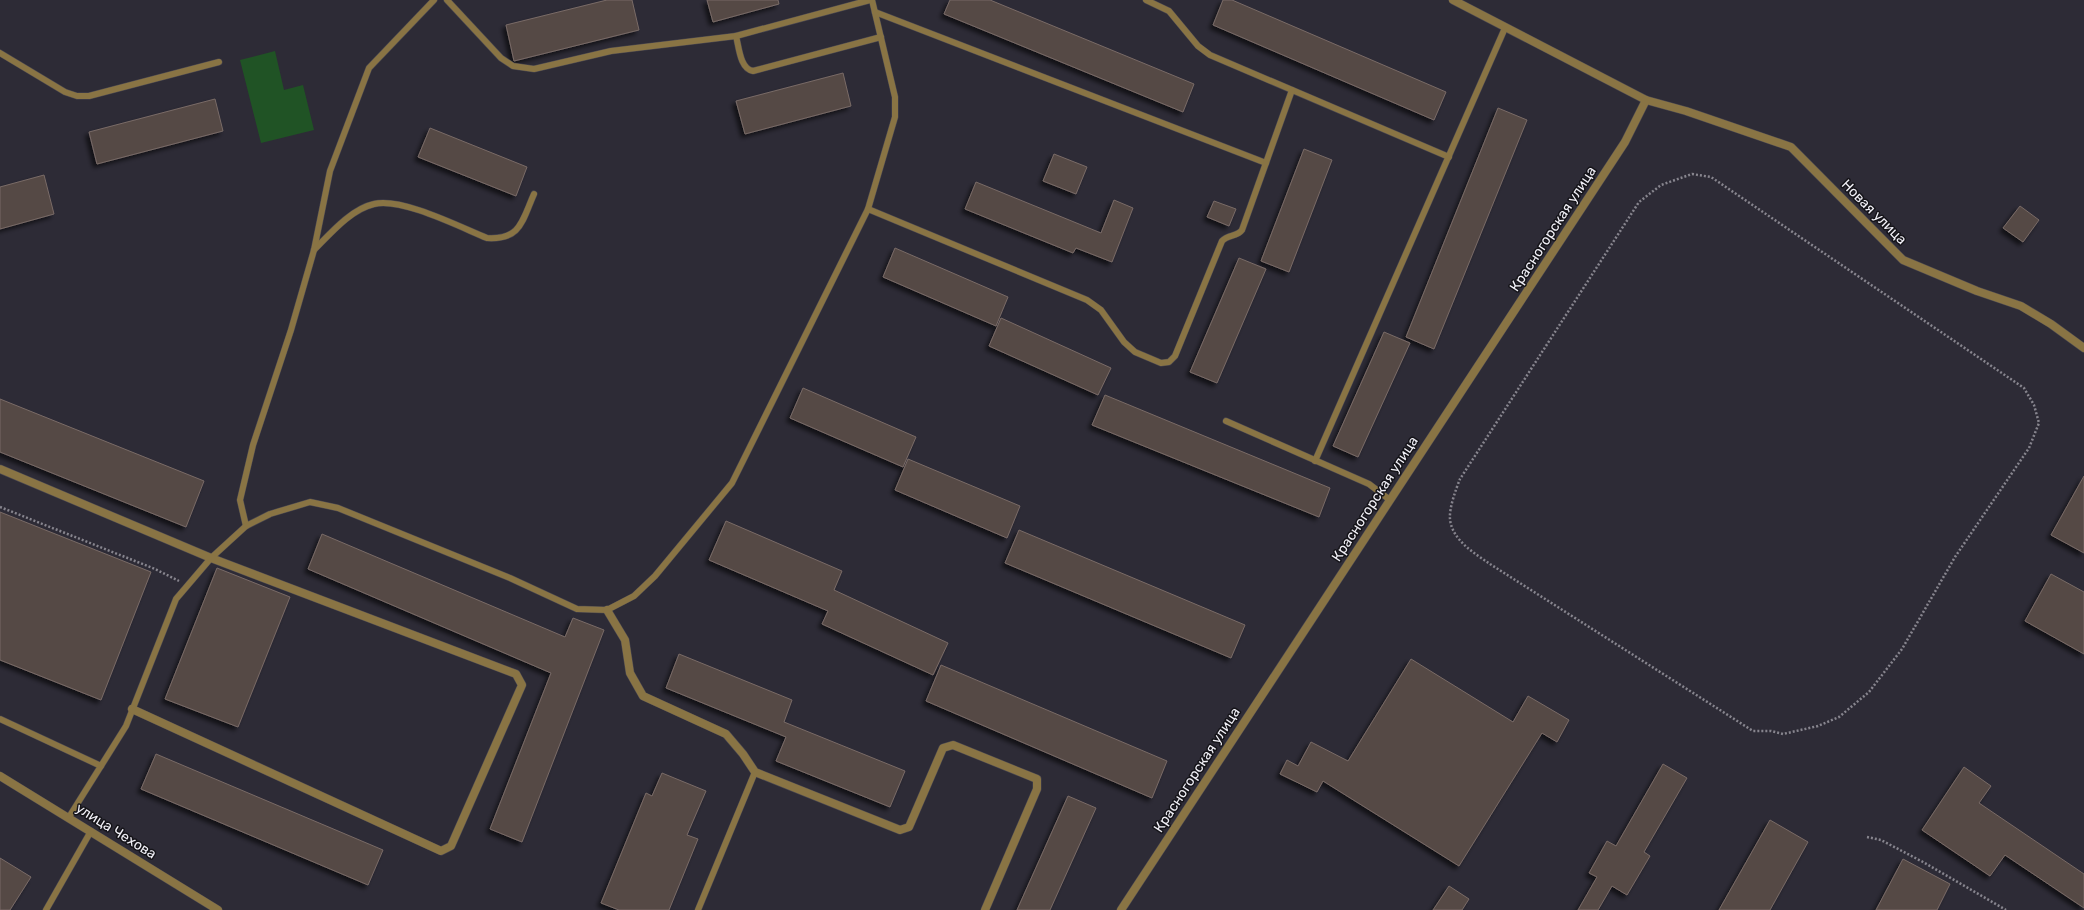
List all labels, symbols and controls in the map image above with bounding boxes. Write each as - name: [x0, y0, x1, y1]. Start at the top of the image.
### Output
- street label: Красногорская улица: [1506, 163, 1600, 295]
- street label: Новая улица: [1838, 176, 1910, 248]
- street label: Красногорская улица: [1328, 433, 1422, 565]
- street label: Красногорская улица: [1150, 704, 1244, 836]
- street label: улица Чехова: [73, 799, 159, 863]

